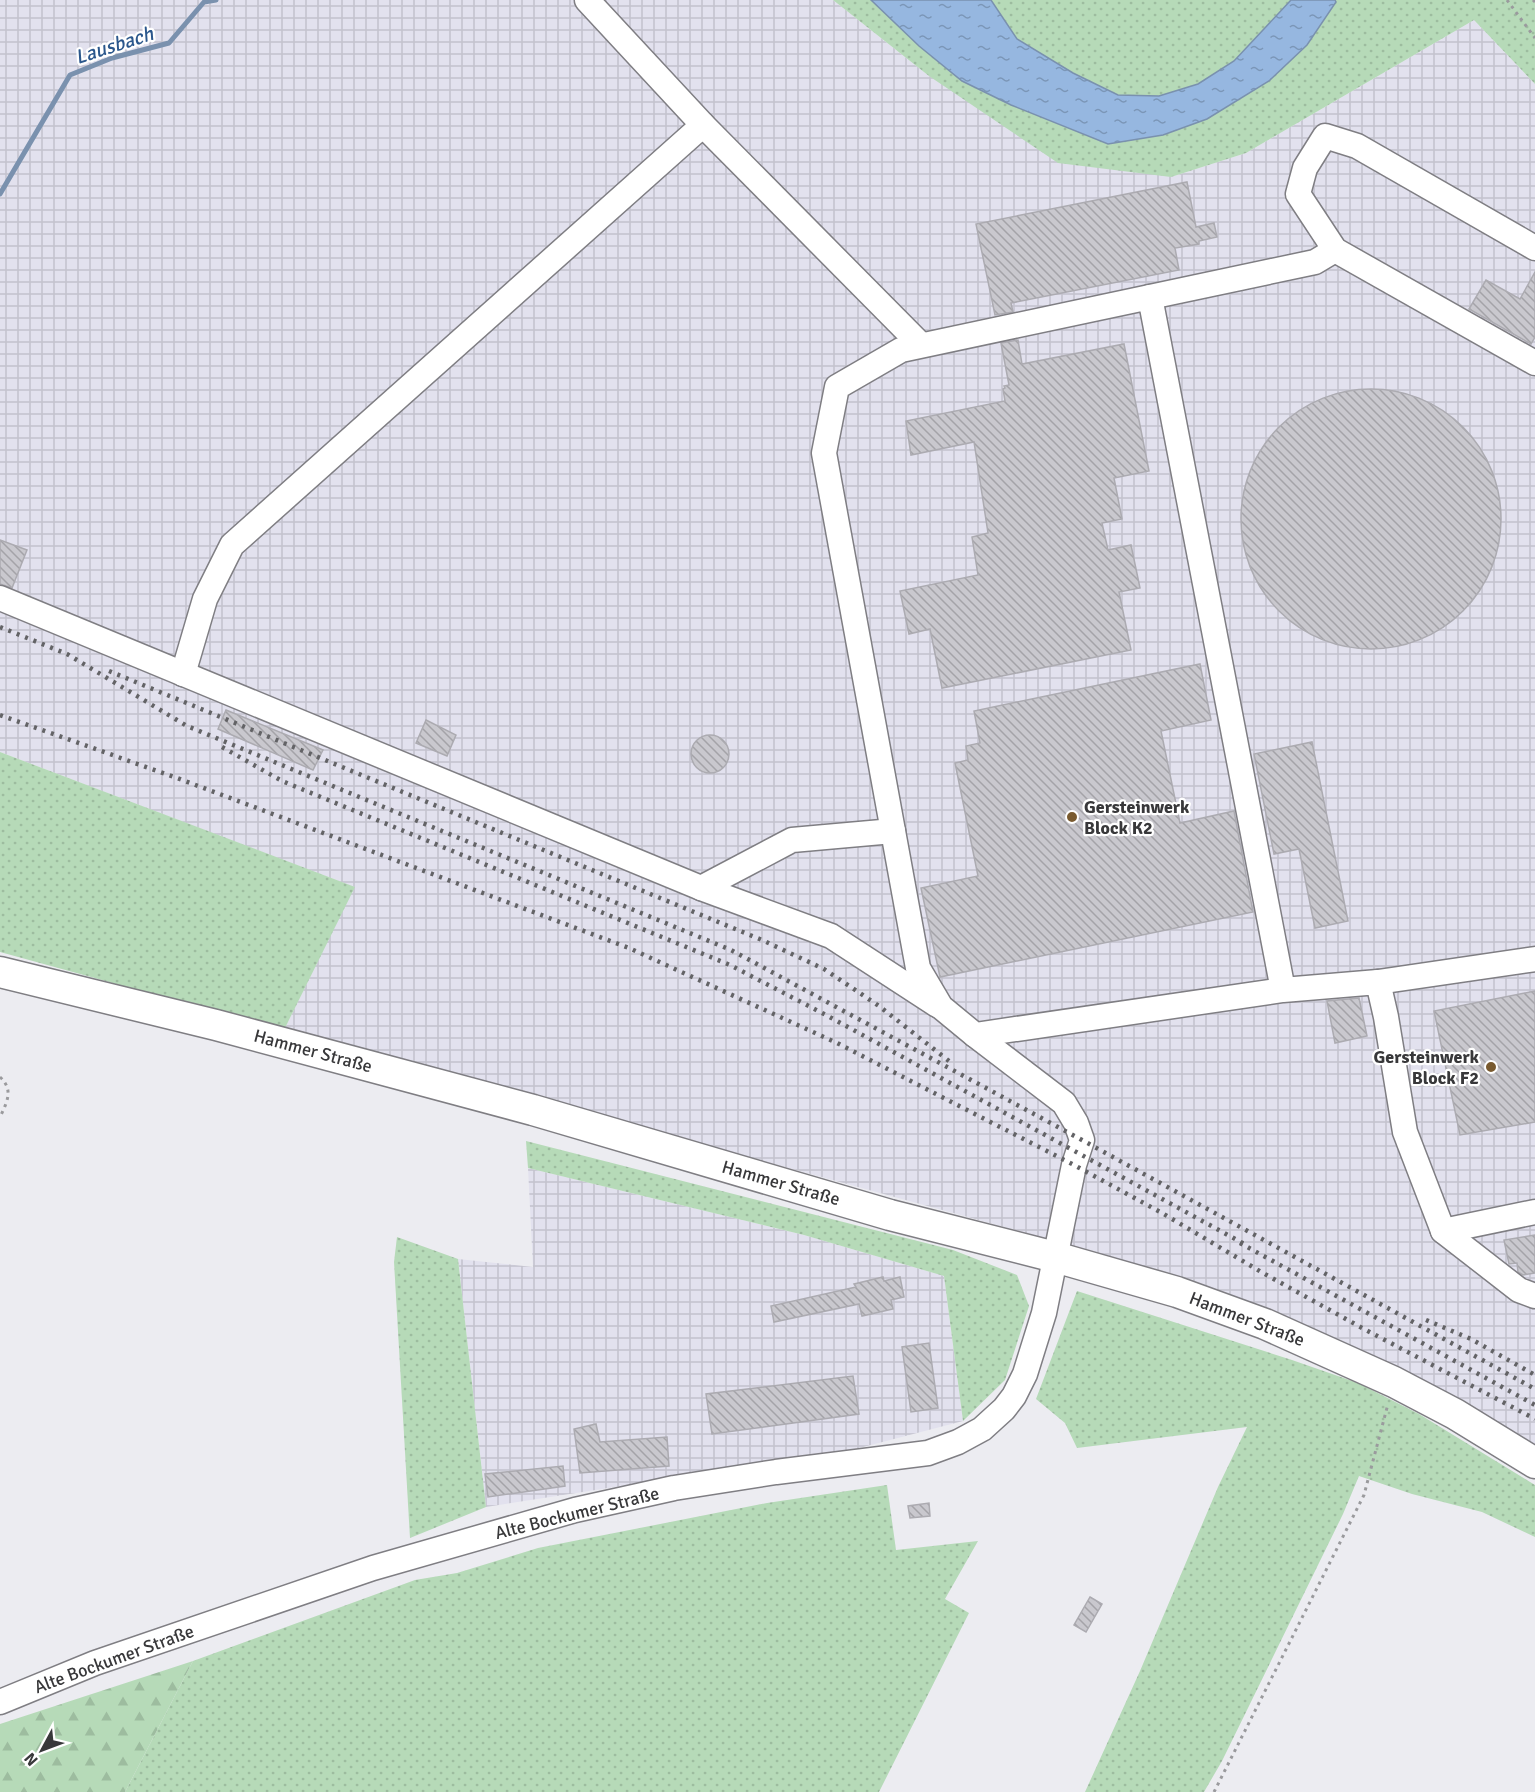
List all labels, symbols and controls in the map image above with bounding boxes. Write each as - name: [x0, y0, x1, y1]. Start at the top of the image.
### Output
- water label: Lausbach: [72, 21, 158, 70]
- place label: Gersteinwerk Block K2: [1084, 796, 1190, 839]
- marker: Gersteinwerk Block K2: [1065, 810, 1079, 824]
- street label: Hammer Straße: [251, 1025, 375, 1077]
- place label: Gersteinwerk Block F2: [1374, 1046, 1480, 1089]
- marker: Gersteinwerk Block F2: [1484, 1060, 1498, 1074]
- street label: Hammer Straße: [719, 1156, 843, 1210]
- street label: Hammer Straße: [1186, 1287, 1308, 1351]
- street label: Alte Bockumer Straße: [493, 1482, 661, 1544]
- street label: Alte Bockumer Straße: [31, 1620, 197, 1698]
- north arrow: [12, 1720, 72, 1780]
- text: N: [20, 1748, 43, 1770]

